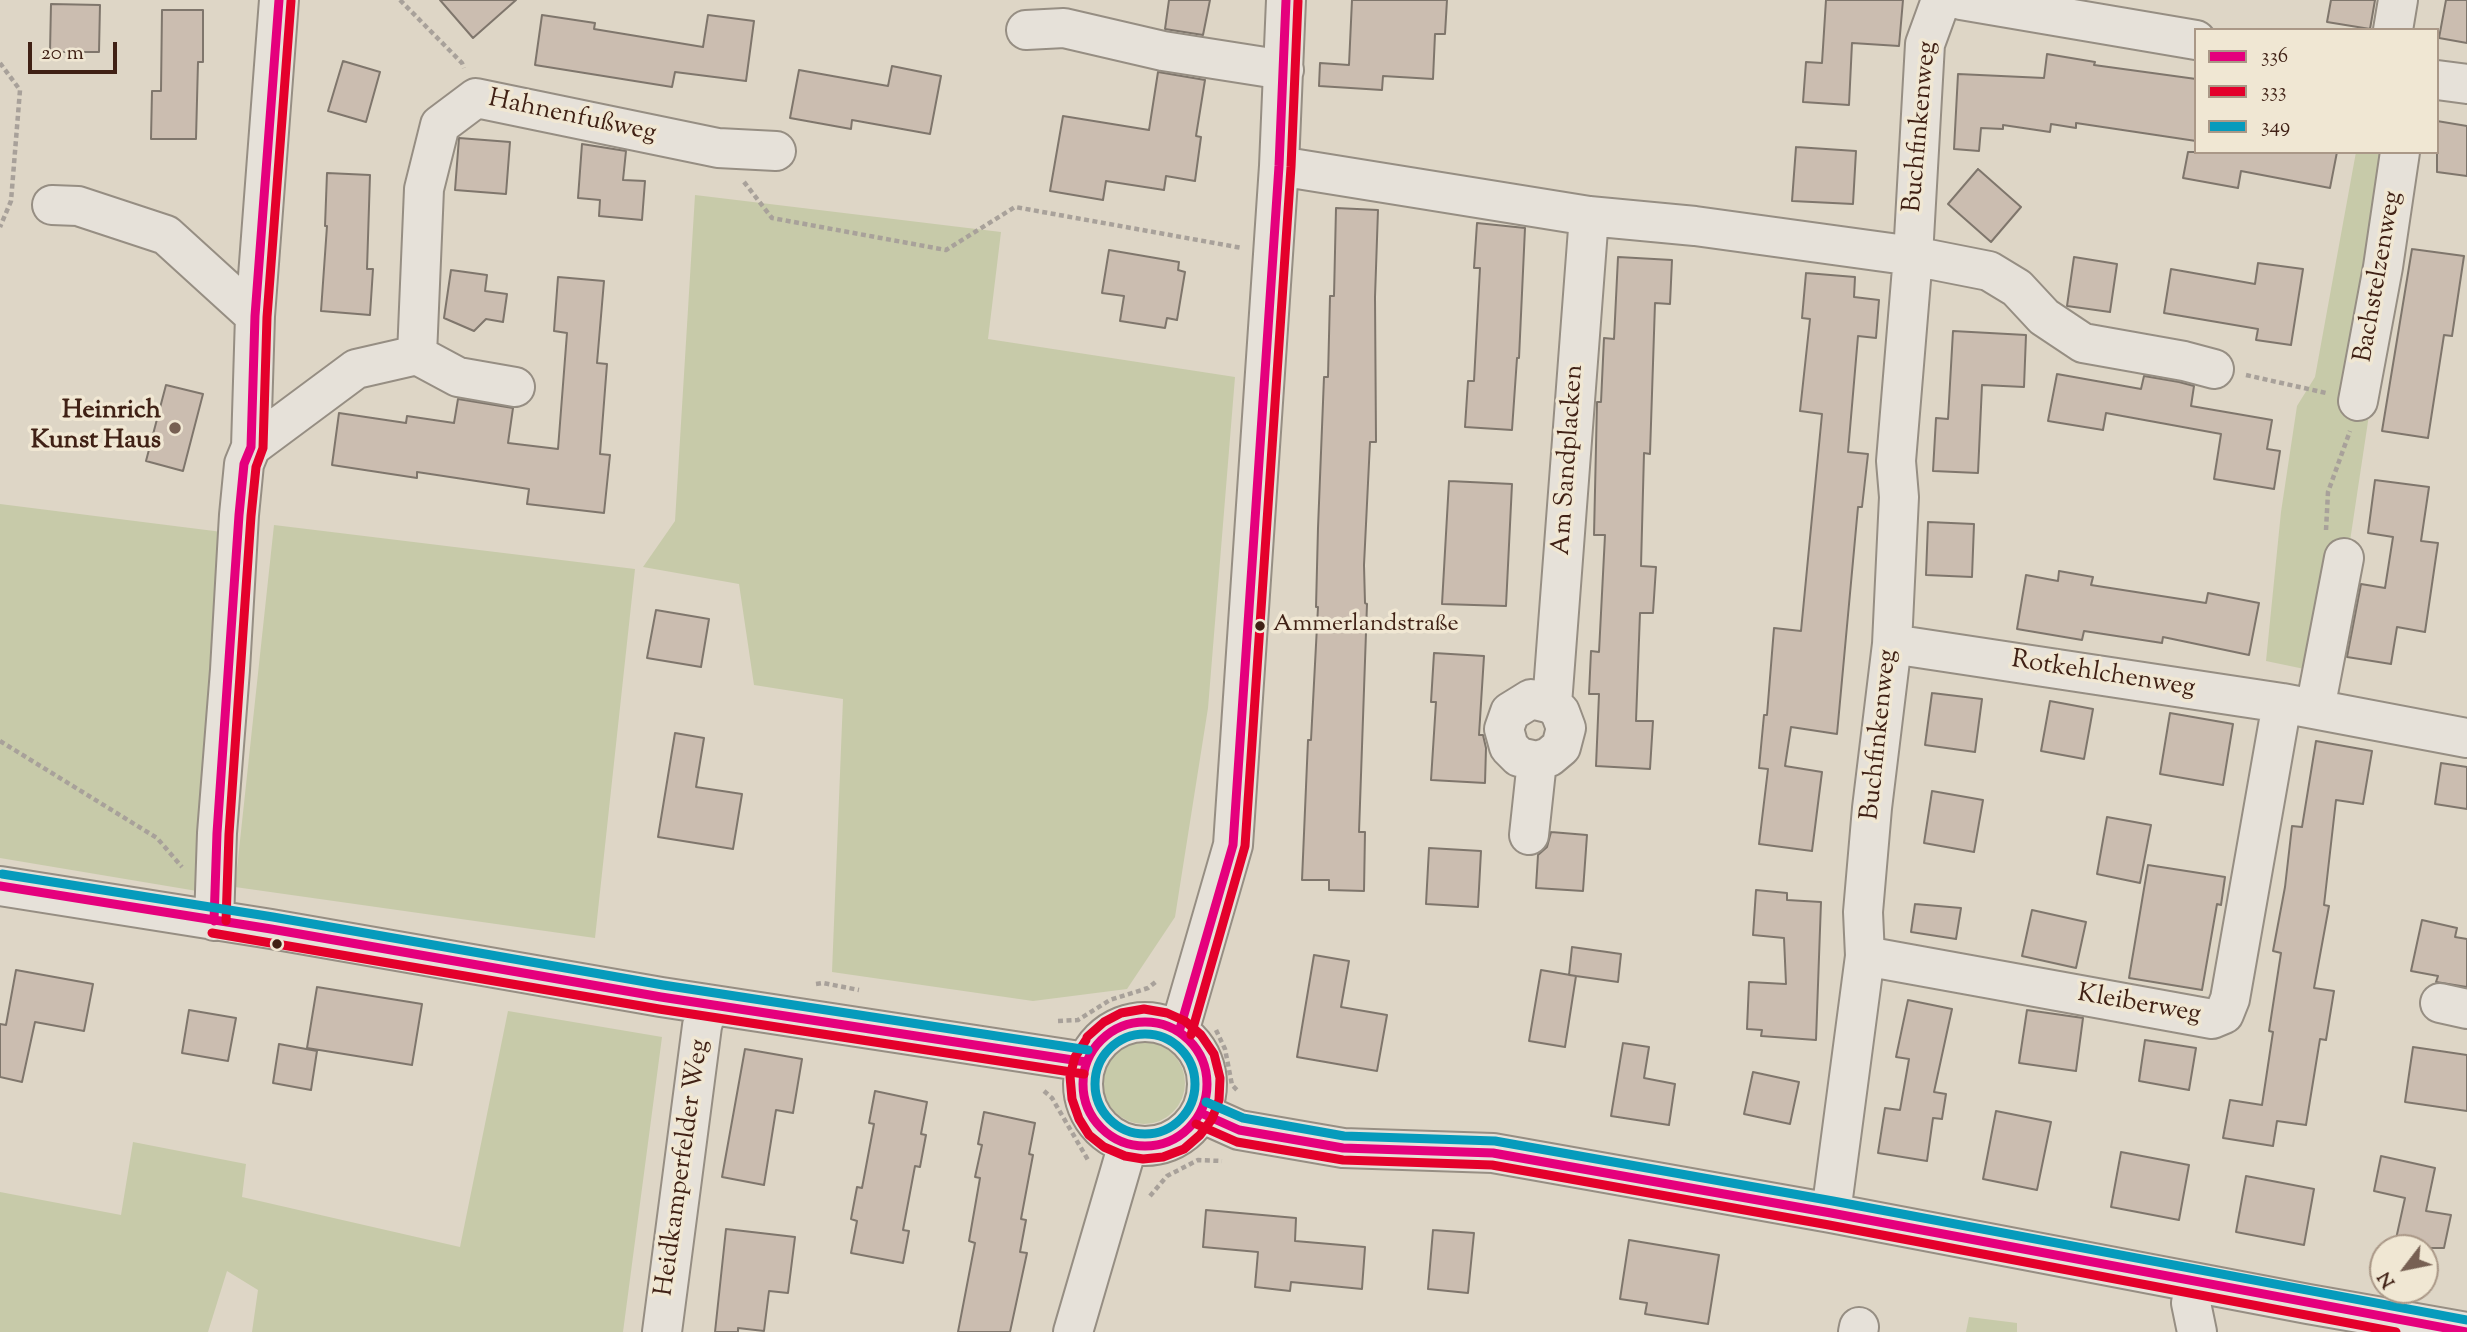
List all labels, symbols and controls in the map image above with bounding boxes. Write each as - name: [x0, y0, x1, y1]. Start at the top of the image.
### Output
- scale bar: [32, 28, 121, 72]
- legend: [2194, 28, 2439, 154]
- text: 20 m: [41, 39, 84, 69]
- street label: Buchfinkenweg: [1899, 40, 1945, 214]
- text: 336: [2261, 42, 2288, 72]
- text: 333: [2261, 77, 2286, 107]
- street label: Hahnenfußweg: [485, 85, 659, 151]
- text: 349: [2261, 112, 2290, 142]
- street label: Bachstelzenweg: [2350, 189, 2410, 365]
- street label: Am Sandplacken: [1548, 364, 1592, 556]
- place label: Heinrich Kunst Haus: [31, 397, 161, 458]
- marker: Heinrich Kunst Haus: [167, 420, 183, 436]
- place label: Ammerlandstraße: [1273, 612, 1459, 640]
- marker: Ammerlandstraße: [1253, 619, 1267, 633]
- street label: Rotkehlchenweg: [2009, 646, 2197, 706]
- street label: Buchfinkenweg: [1857, 648, 1905, 822]
- unlabelled marker: [270, 937, 284, 951]
- street label: Kleiberweg: [2075, 980, 2203, 1032]
- street label: Heidkamperfelder Weg: [651, 1038, 717, 1298]
- north arrow: [2369, 1234, 2439, 1304]
- text: N: [2372, 1266, 2403, 1293]

